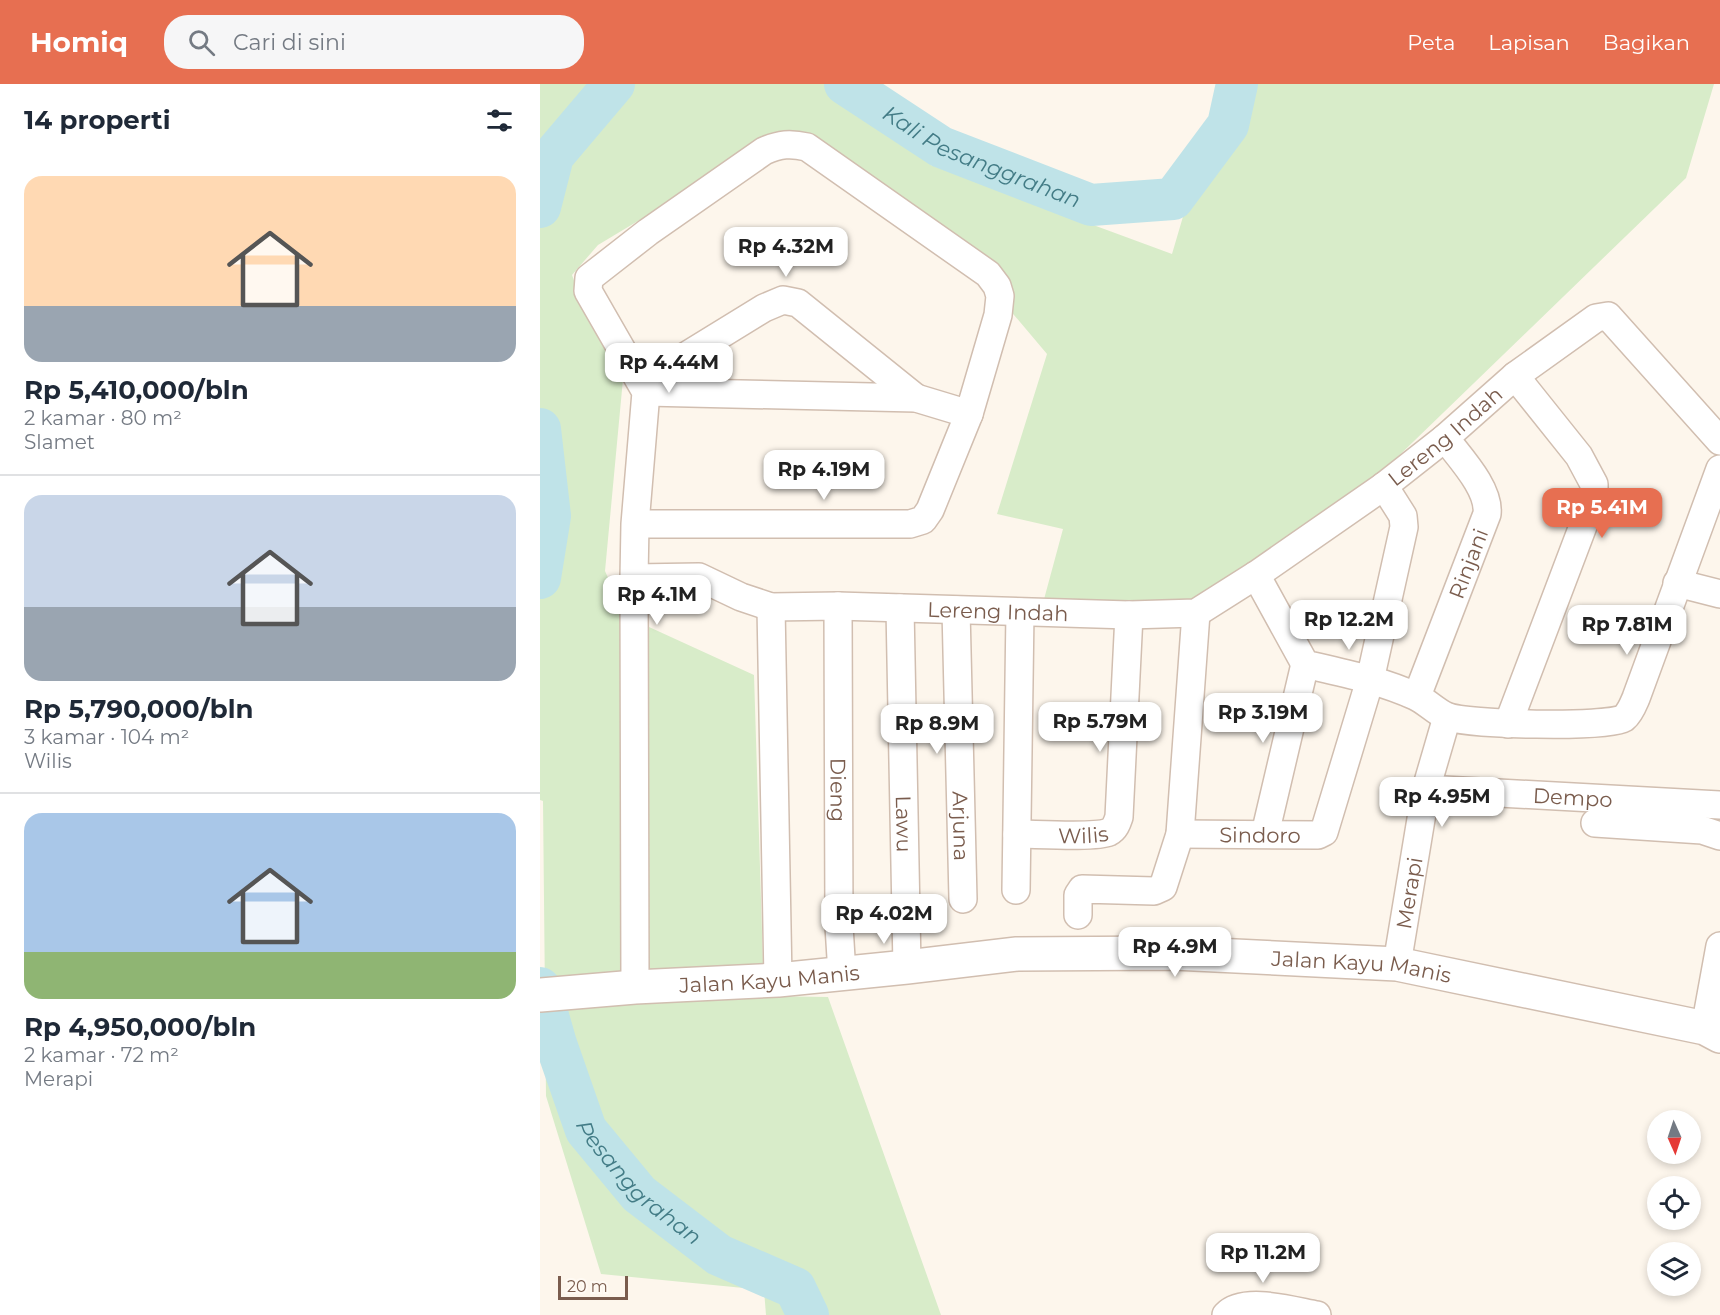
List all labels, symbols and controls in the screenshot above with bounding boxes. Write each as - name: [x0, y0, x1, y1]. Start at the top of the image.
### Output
- search box: [164, 15, 584, 69]
- text: Homiq: [30, 25, 128, 59]
- icon: search: [185, 26, 218, 59]
- text: Cari di sini: [233, 29, 346, 56]
- text: Peta: [1407, 30, 1455, 55]
- text: Lapisan: [1488, 30, 1570, 55]
- text: Bagikan: [1603, 30, 1690, 55]
- water label: Kali Pesanggrahan: [878, 99, 1085, 213]
- text: 14 properti: [24, 104, 171, 136]
- icon: filters: [483, 104, 516, 137]
- icon: home: [216, 215, 324, 323]
- pin: Rp 4.32M: [724, 227, 848, 278]
- text: Rp 4.32M: [738, 234, 834, 258]
- pin: Rp 4.44M: [607, 343, 731, 394]
- text: Rp 4.44M: [619, 350, 719, 374]
- text: Rp 5,410,000/bln: [24, 374, 249, 406]
- street label: Lereng Indah: [1383, 381, 1507, 491]
- text: 2 kamar · 80 m²: [24, 406, 182, 430]
- text: Slamet: [24, 430, 95, 454]
- pin: Rp 4.19M: [762, 450, 886, 501]
- text: Rp 4.19M: [778, 457, 870, 481]
- pin: Rp 5.41M: [1540, 488, 1664, 539]
- text: Rp 5.41M: [1556, 495, 1648, 519]
- street label: Rinjani: [1443, 525, 1493, 602]
- icon: home: [216, 534, 324, 642]
- pin: Rp 4.1M: [602, 575, 712, 626]
- text: Rp 4.1M: [617, 582, 697, 606]
- street label: Lereng Indah: [927, 596, 1069, 626]
- pin: Rp 12.2M: [1287, 600, 1411, 651]
- pin: Rp 7.81M: [1565, 605, 1689, 656]
- text: Rp 12.2M: [1304, 607, 1394, 631]
- text: Rp 7.81M: [1581, 612, 1673, 636]
- text: Rp 5,790,000/bln: [24, 693, 253, 725]
- pin: Rp 3.19M: [1201, 693, 1325, 744]
- text: Rp 3.19M: [1218, 700, 1308, 724]
- pin: Rp 5.79M: [1038, 702, 1162, 753]
- pin: Rp 8.9M: [882, 704, 992, 755]
- text: Rp 5.79M: [1052, 709, 1148, 733]
- text: Rp 8.9M: [895, 711, 979, 735]
- text: 3 kamar · 104 m²: [24, 725, 189, 749]
- text: Wilis: [24, 749, 72, 773]
- street label: Dieng: [826, 758, 851, 822]
- pin: Rp 4.95M: [1380, 777, 1504, 828]
- street label: Dempo: [1532, 782, 1613, 812]
- text: Rp 4.95M: [1393, 784, 1491, 808]
- street label: Arjuna: [948, 791, 975, 861]
- street label: Lawu: [891, 795, 917, 853]
- street label: Wilis: [1058, 820, 1110, 848]
- street label: Sindoro: [1219, 822, 1301, 847]
- icon: home: [216, 852, 324, 960]
- street label: Merapi: [1391, 855, 1427, 931]
- pin: Rp 4.02M: [822, 894, 946, 945]
- text: Rp 4.02M: [835, 901, 933, 925]
- pin: Rp 4.9M: [1120, 927, 1230, 978]
- text: Rp 4.9M: [1132, 934, 1218, 958]
- street label: Jalan Kayu Manis: [1270, 945, 1454, 987]
- street label: Jalan Kayu Manis: [678, 959, 861, 997]
- text: Rp 4,950,000/bln: [24, 1011, 256, 1043]
- text: 2 kamar · 72 m²: [24, 1043, 179, 1067]
- text: Merapi: [24, 1067, 93, 1091]
- north arrow: [1647, 1110, 1701, 1164]
- map controls: [1647, 1110, 1701, 1296]
- water label: Pesanggrahan: [570, 1117, 707, 1250]
- button: locate: [1647, 1176, 1701, 1230]
- pin: Rp 11.2M: [1201, 1233, 1325, 1284]
- text: Rp 11.2M: [1220, 1240, 1306, 1264]
- button: layers: [1647, 1242, 1701, 1296]
- scale bar: [558, 1273, 628, 1300]
- text: 20 m: [567, 1277, 608, 1296]

